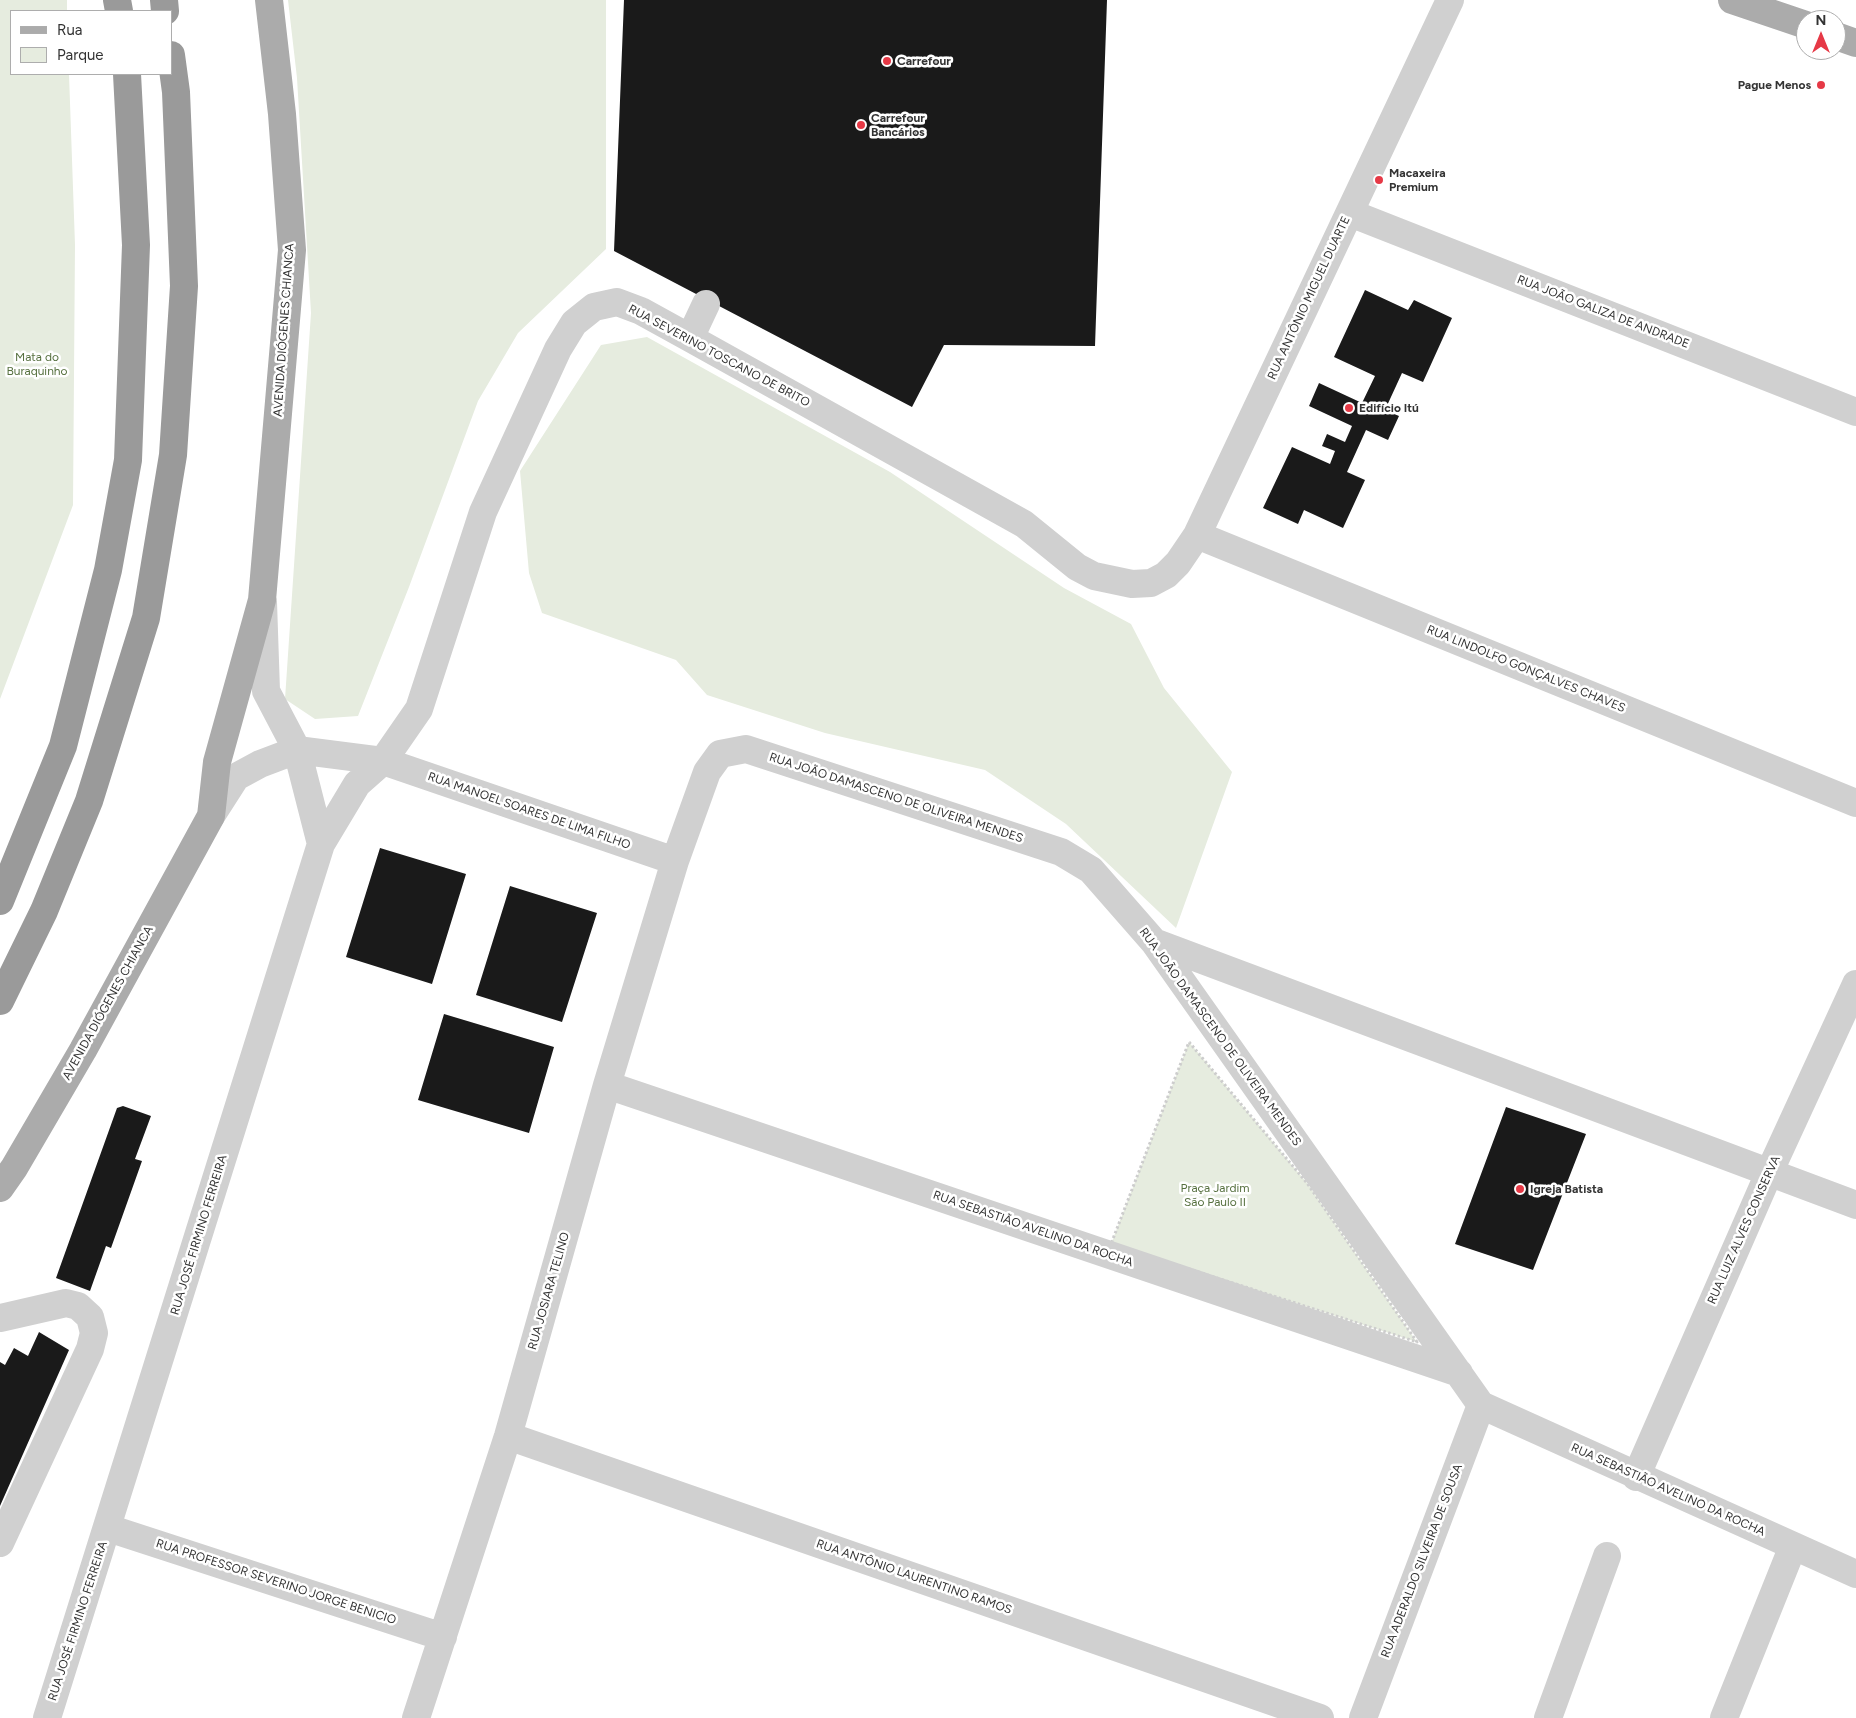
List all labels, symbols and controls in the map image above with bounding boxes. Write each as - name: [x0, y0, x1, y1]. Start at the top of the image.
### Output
- legend: [10, 10, 172, 75]
- north arrow: [1796, 10, 1846, 60]
- text: N: [1816, 12, 1826, 29]
- text: Rua: [57, 21, 82, 39]
- text: Parque: [57, 46, 104, 64]
- place label: Carrefour: [897, 54, 951, 68]
- marker: Carrefour: [881, 55, 893, 67]
- place label: Pague Menos: [1738, 78, 1811, 92]
- marker: Pague Menos: [1815, 79, 1827, 91]
- place label: Carrefour Bancários: [871, 111, 925, 139]
- marker: Carrefour Bancários: [855, 119, 867, 131]
- place label: Macaxeira Premium: [1389, 166, 1446, 194]
- marker: Macaxeira Premium: [1373, 174, 1385, 186]
- street label: RUA ANTÔNIO MIGUEL DUARTE: [1265, 214, 1353, 382]
- street label: AVENIDA DIÓGENES CHIANCA: [271, 243, 297, 417]
- street label: RUA JOÃO GALIZA DE ANDRADE: [1515, 272, 1691, 352]
- street label: RUA SEVERINO TOSCANO DE BRITO: [626, 302, 812, 410]
- park label: Mata do Buraquinho: [7, 350, 67, 378]
- place label: Edifício Itú: [1359, 401, 1419, 415]
- marker: Edifício Itú: [1343, 402, 1355, 414]
- street label: RUA LINDOLFO GONÇALVES CHAVES: [1425, 622, 1627, 716]
- street label: RUA JOÃO DAMASCENO DE OLIVEIRA MENDES: [767, 750, 1025, 846]
- street label: RUA MANOEL SOARES DE LIMA FILHO: [426, 769, 632, 853]
- street label: AVENIDA DIÓGENES CHIANCA: [60, 924, 156, 1082]
- street label: RUA JOÃO DAMASCENO DE OLIVEIRA MENDES: [1136, 925, 1304, 1149]
- street label: RUA JOSÉ FIRMINO FERREIRA: [168, 1153, 230, 1317]
- street label: RUA LUIZ ALVES CONSERVA: [1705, 1154, 1783, 1306]
- park label: Praça Jardim São Paulo II: [1180, 1181, 1250, 1209]
- place label: Igreja Batista: [1530, 1182, 1603, 1196]
- marker: Igreja Batista: [1514, 1183, 1526, 1195]
- street label: RUA SEBASTIÃO AVELINO DA ROCHA: [931, 1188, 1135, 1270]
- street label: RUA JOSIARA TELINO: [525, 1230, 573, 1352]
- street label: RUA SEBASTIÃO AVELINO DA ROCHA: [1569, 1441, 1767, 1539]
- street label: RUA ADERALDO SILVEIRA DE SOUSA: [1378, 1462, 1466, 1660]
- street label: RUA PROFESSOR SEVERINO JORGE BENICIO: [154, 1536, 398, 1628]
- street label: RUA ANTÔNIO LAURENTINO RAMOS: [814, 1537, 1014, 1617]
- street label: RUA JOSÉ FIRMINO FERREIRA: [45, 1539, 111, 1703]

